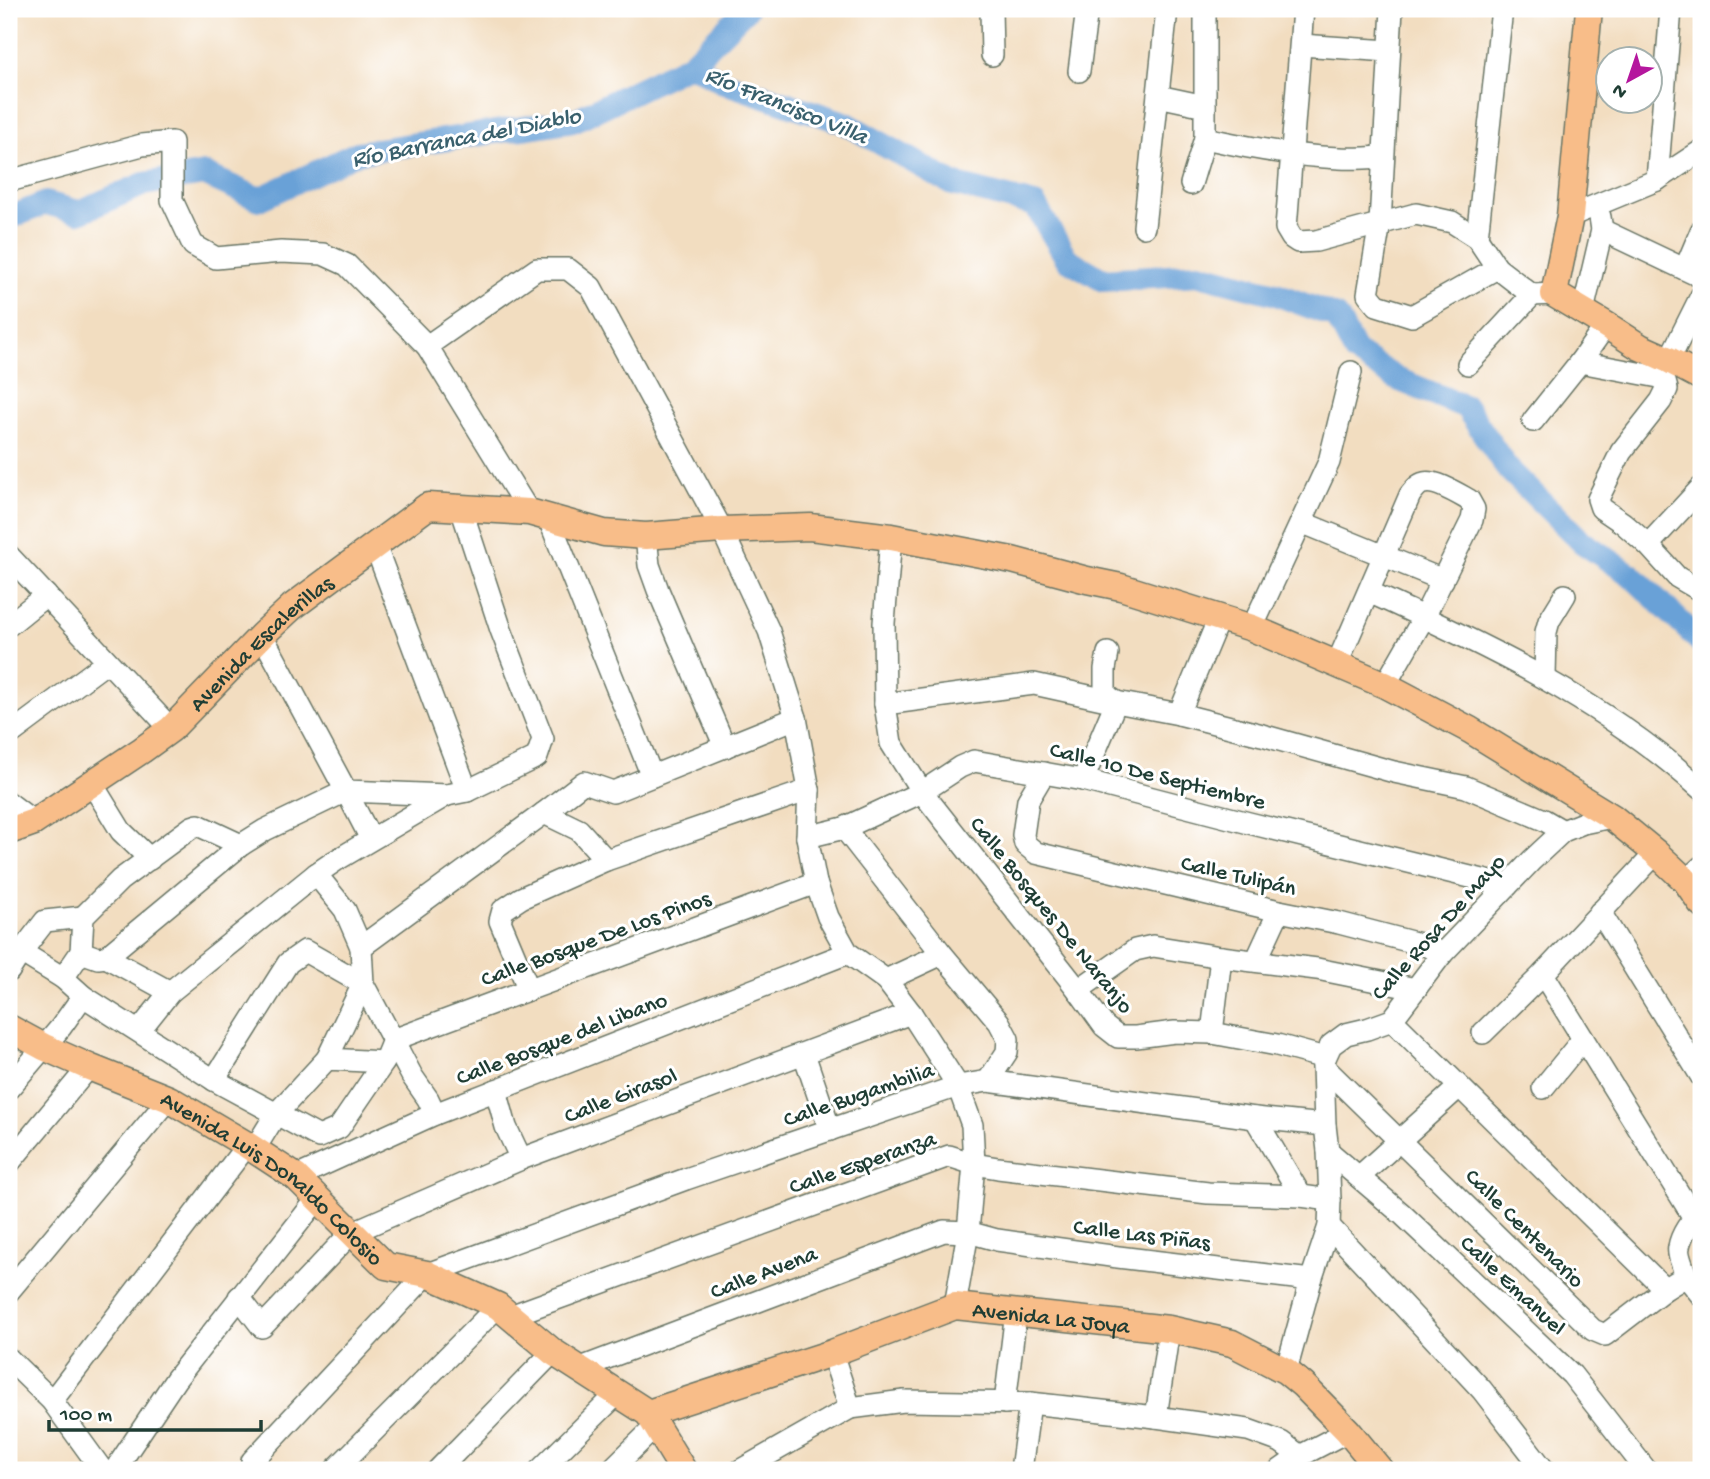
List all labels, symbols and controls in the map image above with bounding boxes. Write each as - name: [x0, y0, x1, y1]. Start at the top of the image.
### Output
- north arrow: [1594, 46, 1664, 116]
- water label: Río Francisco Villa: [700, 62, 873, 154]
- text: N: [1608, 78, 1632, 103]
- water label: Río Barranca del Diablo: [350, 103, 585, 176]
- street label: Avenida Escalerillas: [185, 571, 340, 719]
- street label: Calle 10 De Septiembre: [1046, 738, 1269, 818]
- street label: Calle Bosques De Naranjo: [962, 812, 1138, 1020]
- street label: Calle Rosa De Mayo: [1367, 850, 1512, 1007]
- street label: Calle Tulipán: [1178, 851, 1299, 904]
- street label: Calle Bosque De Los Pinos: [478, 886, 715, 994]
- street label: Calle Bosque del Libano: [453, 988, 672, 1093]
- street label: Calle Bugambilia: [780, 1058, 939, 1135]
- street label: Calle Girasol: [561, 1063, 681, 1131]
- street label: Avenida Luis Donaldo Colosio: [155, 1087, 388, 1273]
- street label: Calle Esperanza: [786, 1126, 941, 1202]
- street label: Calle Centenario: [1458, 1164, 1589, 1295]
- street label: Calle Las Piñas: [1072, 1215, 1212, 1258]
- street label: Calle Emanuel: [1453, 1231, 1570, 1342]
- street label: Calle Avena: [707, 1241, 822, 1307]
- street label: Avenida La Joya: [971, 1298, 1132, 1342]
- scale bar: [49, 1388, 261, 1432]
- text: 100 m: [59, 1404, 112, 1429]

